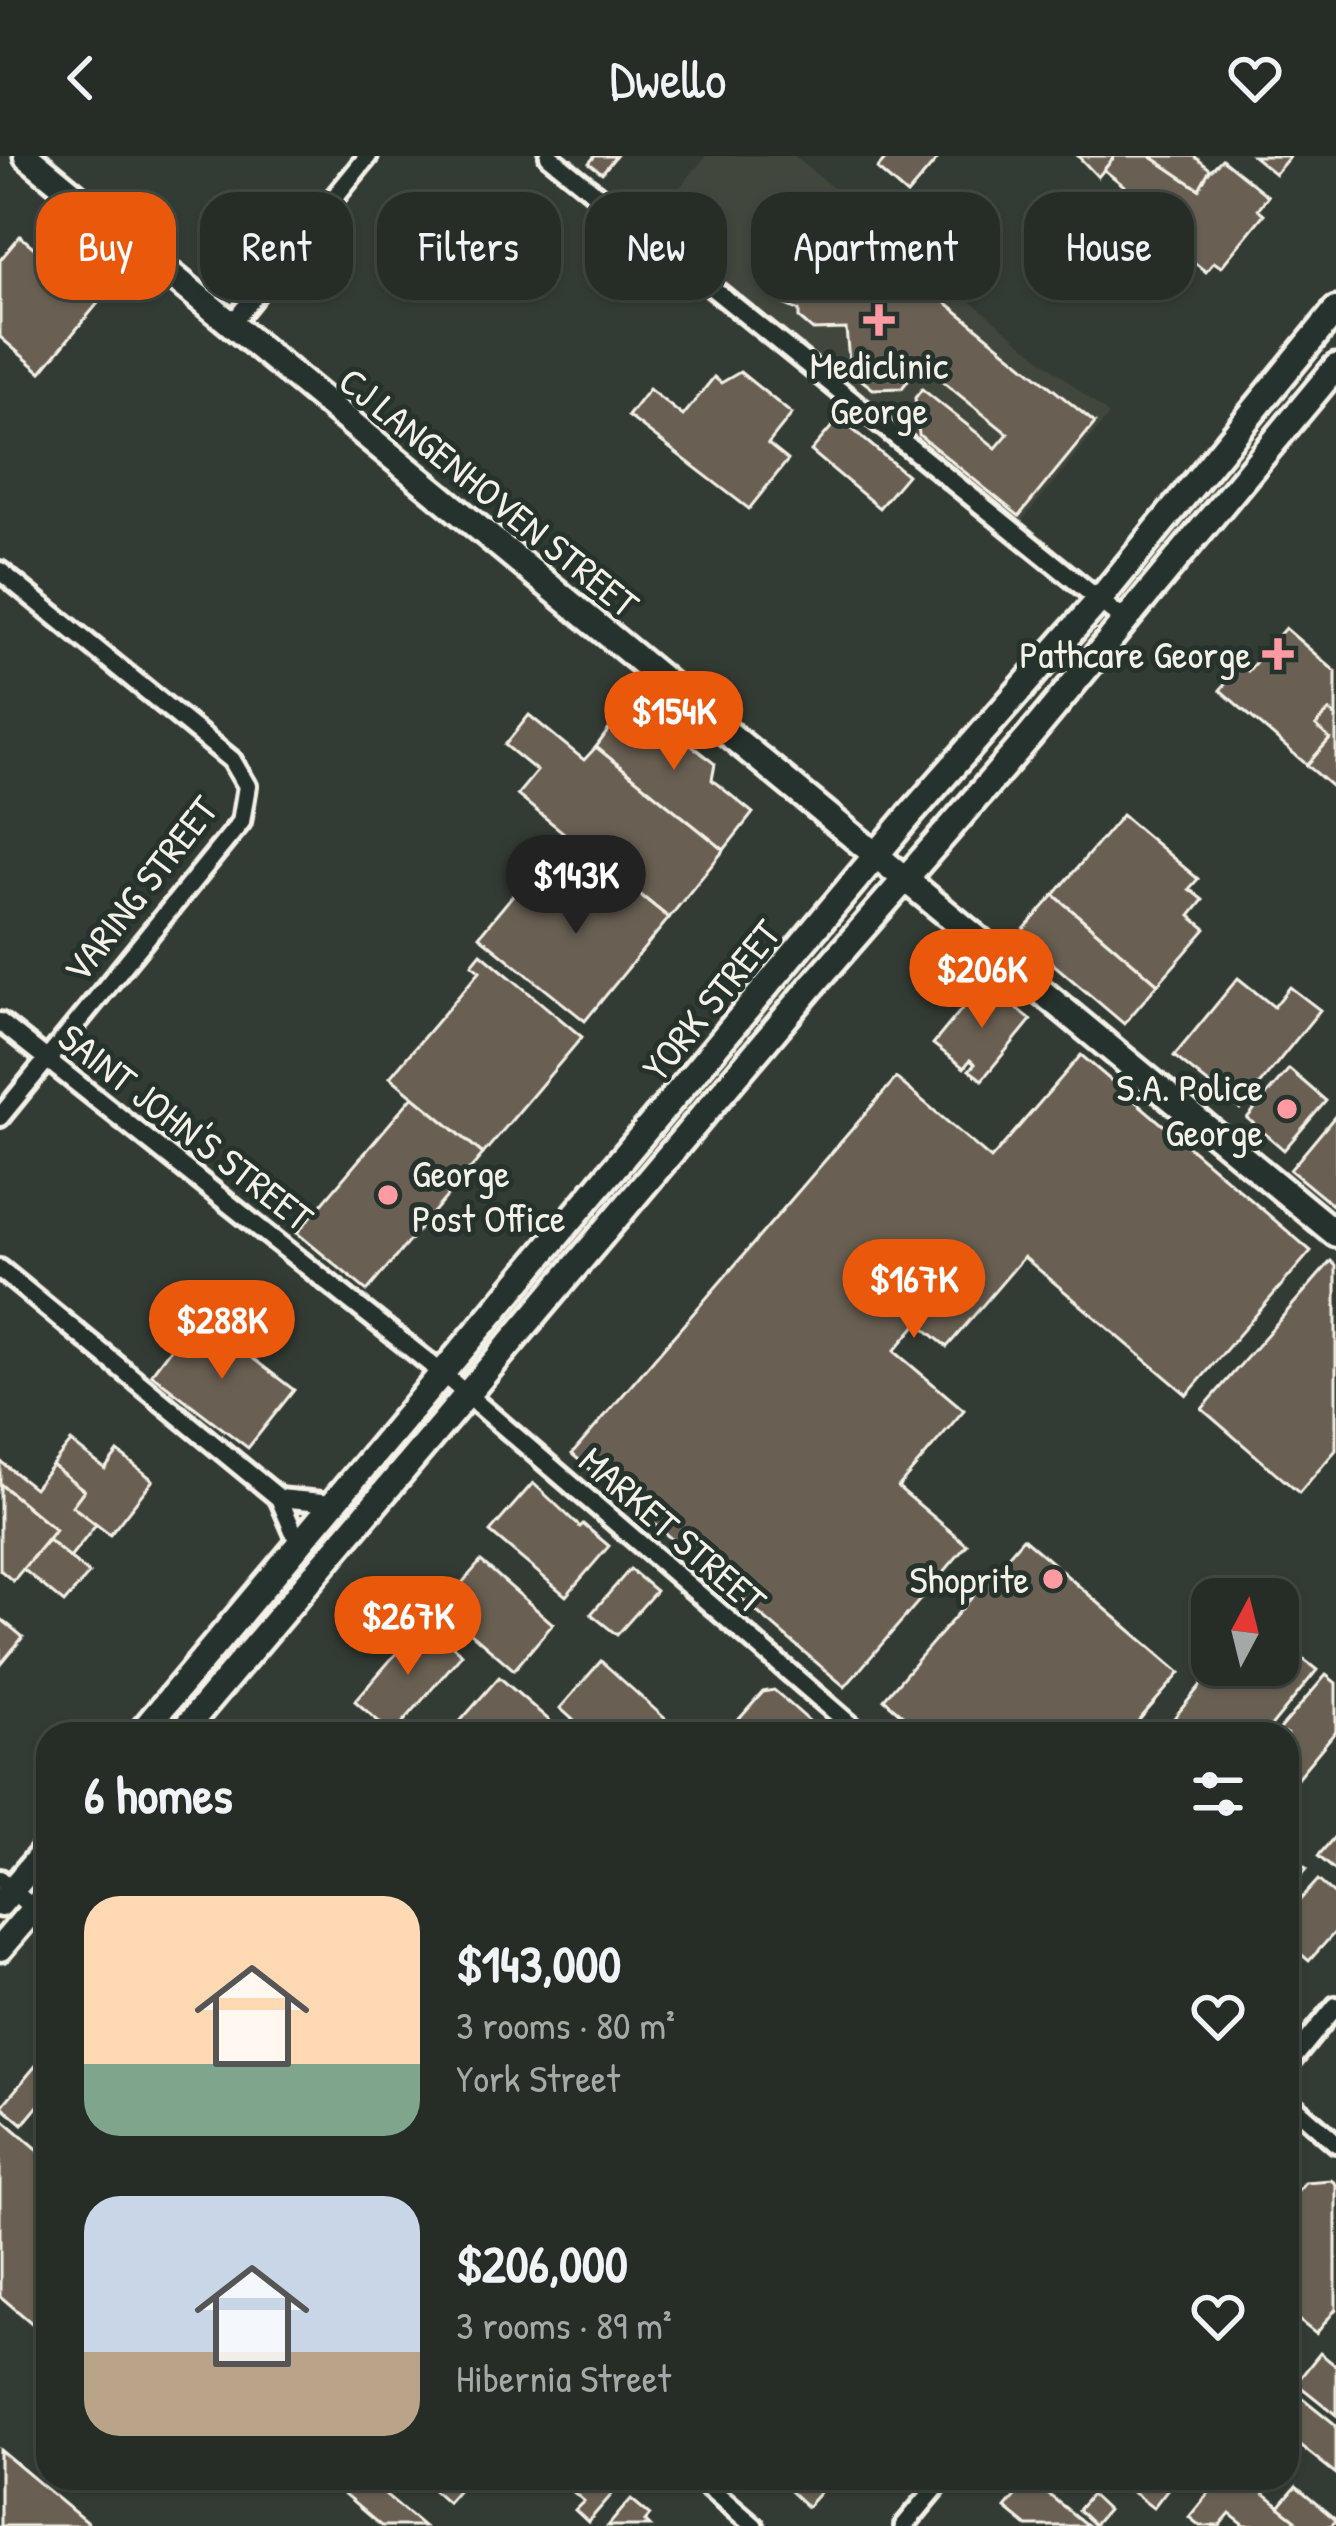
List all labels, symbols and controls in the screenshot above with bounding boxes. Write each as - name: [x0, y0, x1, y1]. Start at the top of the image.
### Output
- text: Dwello: [609, 42, 727, 115]
- icon: back: [48, 45, 114, 111]
- icon: heart: [1222, 45, 1288, 111]
- chip: Buy: [36, 192, 176, 300]
- chip: Rent: [200, 192, 353, 300]
- chip: Filters: [377, 192, 561, 300]
- chip: New: [585, 192, 727, 300]
- chip: Apartment: [751, 192, 1000, 300]
- chip: House: [1024, 192, 1194, 300]
- marker: Mediclinic George: [863, 304, 895, 336]
- place label: Mediclinic George: [810, 338, 948, 436]
- street label: CJ LANGENHOVEN STREET: [328, 354, 651, 629]
- place label: Pathcare George: [1019, 627, 1251, 680]
- marker: Pathcare George: [1262, 638, 1294, 670]
- pin: $154K: [590, 671, 758, 773]
- text: $154K: [631, 683, 717, 736]
- street label: VARING STREET: [50, 784, 230, 993]
- pin: $143K: [492, 835, 660, 937]
- text: $143K: [533, 847, 619, 900]
- street label: YORK STREET: [629, 908, 792, 1091]
- pin: $206K: [898, 929, 1066, 1031]
- text: $206K: [936, 941, 1028, 994]
- street label: SAINT JOHN'S STREET: [48, 1011, 325, 1243]
- place label: S.A. Police George: [1116, 1060, 1263, 1158]
- marker: S.A. Police George: [1274, 1096, 1300, 1122]
- place label: George Post Office: [412, 1146, 565, 1244]
- marker: George Post Office: [375, 1182, 401, 1208]
- pin: $167K: [830, 1239, 998, 1341]
- text: $167K: [869, 1251, 959, 1304]
- pin: $288K: [138, 1280, 306, 1382]
- text: $288K: [176, 1292, 268, 1345]
- street label: MARKET STREET: [569, 1434, 779, 1626]
- place label: Shoprite: [910, 1552, 1029, 1605]
- marker: Shoprite: [1040, 1566, 1066, 1592]
- pin: $267K: [324, 1576, 492, 1678]
- north arrow: [1191, 1578, 1299, 1686]
- map controls: [1191, 1578, 1299, 1686]
- text: $267K: [361, 1588, 455, 1641]
- text: 6 homes: [84, 1760, 233, 1829]
- icon: filters: [1185, 1761, 1251, 1827]
- text: $143,000: [456, 1929, 621, 1998]
- icon: home: [180, 1944, 324, 2088]
- icon: heart: [1185, 1983, 1251, 2049]
- text: 3 rooms · 80 m²: [456, 1998, 675, 2051]
- text: York Street: [456, 2051, 620, 2104]
- text: $206,000: [456, 2229, 628, 2298]
- icon: home: [180, 2244, 324, 2388]
- icon: heart: [1185, 2283, 1251, 2349]
- text: 3 rooms · 89 m²: [456, 2298, 672, 2351]
- text: Hibernia Street: [456, 2351, 671, 2404]

